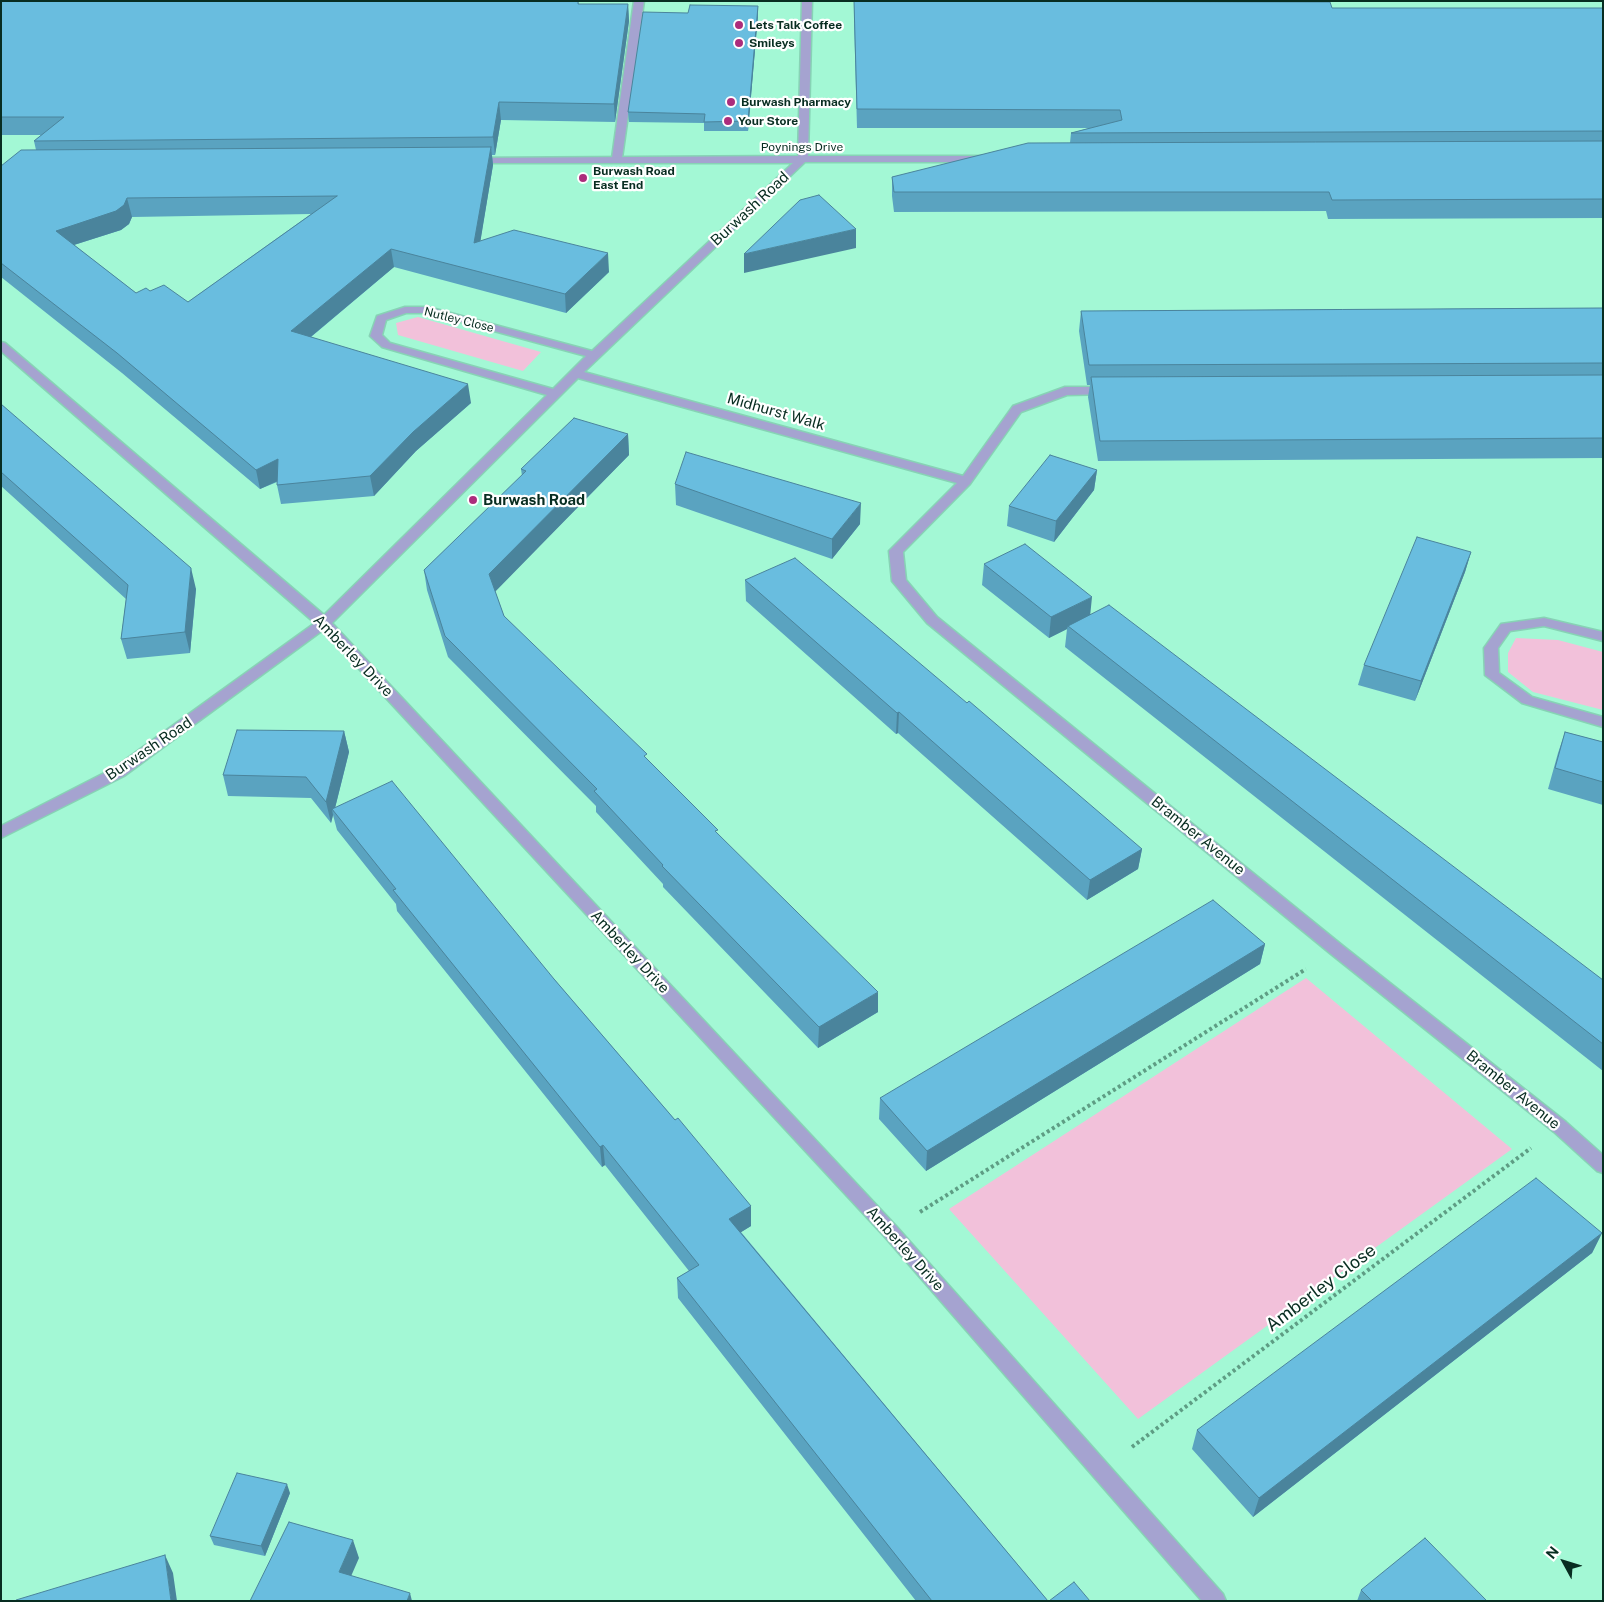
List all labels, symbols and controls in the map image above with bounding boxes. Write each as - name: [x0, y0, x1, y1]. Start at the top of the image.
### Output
- place label: Lets Talk Coffee: [749, 18, 842, 32]
- marker: Lets Talk Coffee: [733, 19, 745, 31]
- place label: Smileys: [749, 36, 795, 50]
- marker: Smileys: [733, 37, 745, 49]
- place label: Burwash Pharmacy: [741, 95, 851, 109]
- marker: Burwash Pharmacy: [725, 96, 737, 108]
- place label: Your Store: [738, 114, 798, 128]
- marker: Your Store: [722, 115, 734, 127]
- street label: Poynings Drive: [761, 140, 843, 154]
- place label: Burwash Road East End: [593, 164, 675, 192]
- street label: Burwash Road: [707, 168, 793, 250]
- marker: Burwash Road East End: [577, 172, 589, 184]
- street label: Nutley Close: [423, 304, 495, 336]
- street label: Midhurst Walk: [725, 389, 827, 435]
- place label: Burwash Road: [483, 491, 585, 509]
- marker: Burwash Road: [467, 494, 479, 506]
- street label: Amberley Drive: [309, 611, 397, 701]
- street label: Burwash Road: [102, 714, 196, 784]
- street label: Bramber Avenue: [1147, 793, 1249, 879]
- street label: Amberley Drive: [587, 907, 673, 997]
- street label: Bramber Avenue: [1462, 1047, 1564, 1133]
- street label: Amberley Drive: [862, 1203, 948, 1295]
- street label: Amberley Close: [1262, 1240, 1380, 1336]
- north arrow: [1539, 1537, 1589, 1587]
- text: N: [1543, 1543, 1562, 1562]

